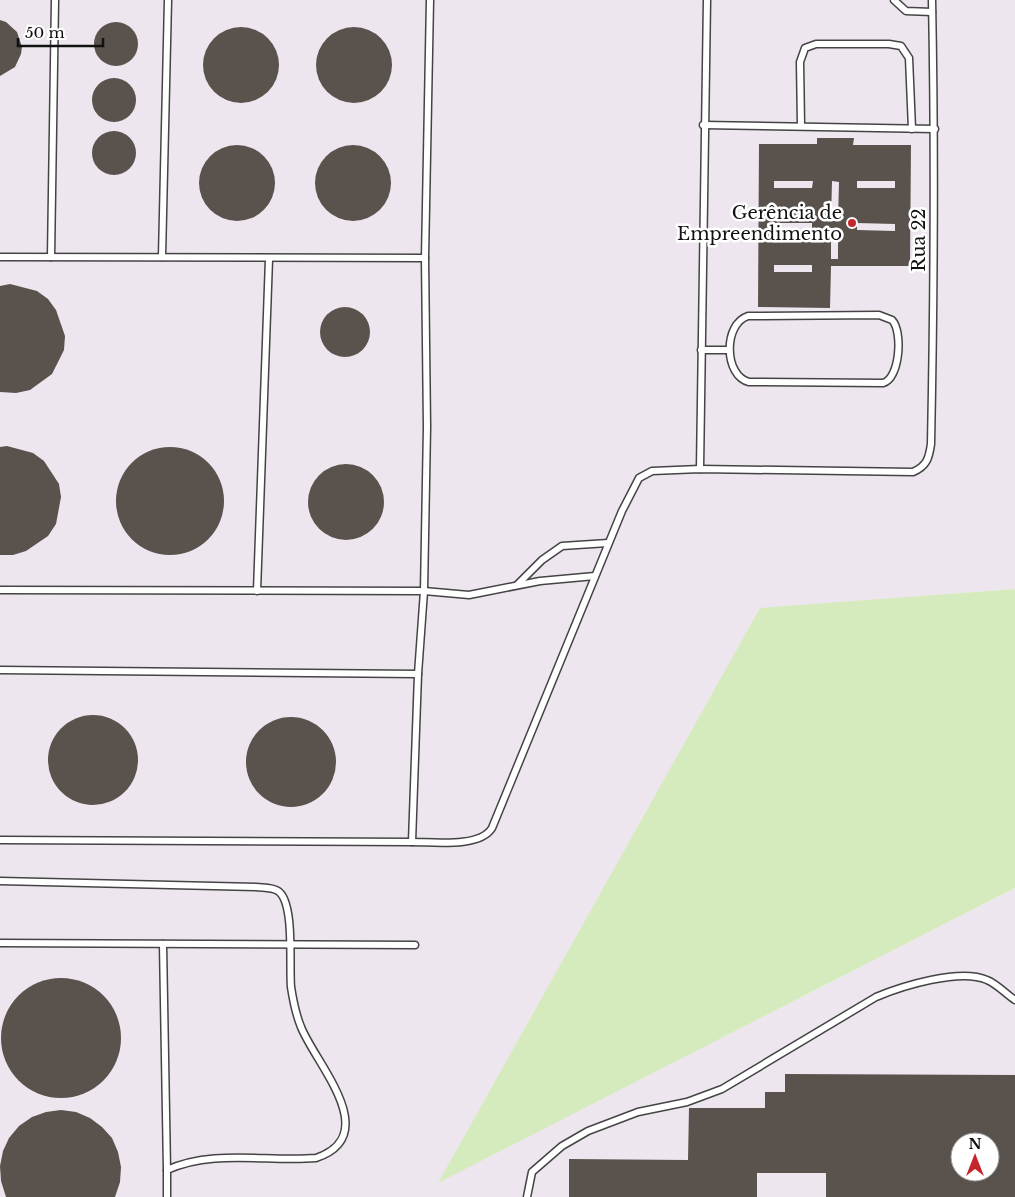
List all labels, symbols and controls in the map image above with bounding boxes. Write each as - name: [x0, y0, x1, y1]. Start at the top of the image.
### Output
- scale bar: [18, 15, 102, 47]
- text: 50 m: [25, 23, 65, 42]
- place label: Gerência de Empreendimento: [677, 202, 842, 245]
- street label: Rua 22: [908, 208, 930, 272]
- marker: Gerência de Empreendimento: [846, 217, 858, 229]
- north arrow: [950, 1132, 1000, 1182]
- text: N: [968, 1135, 982, 1153]

